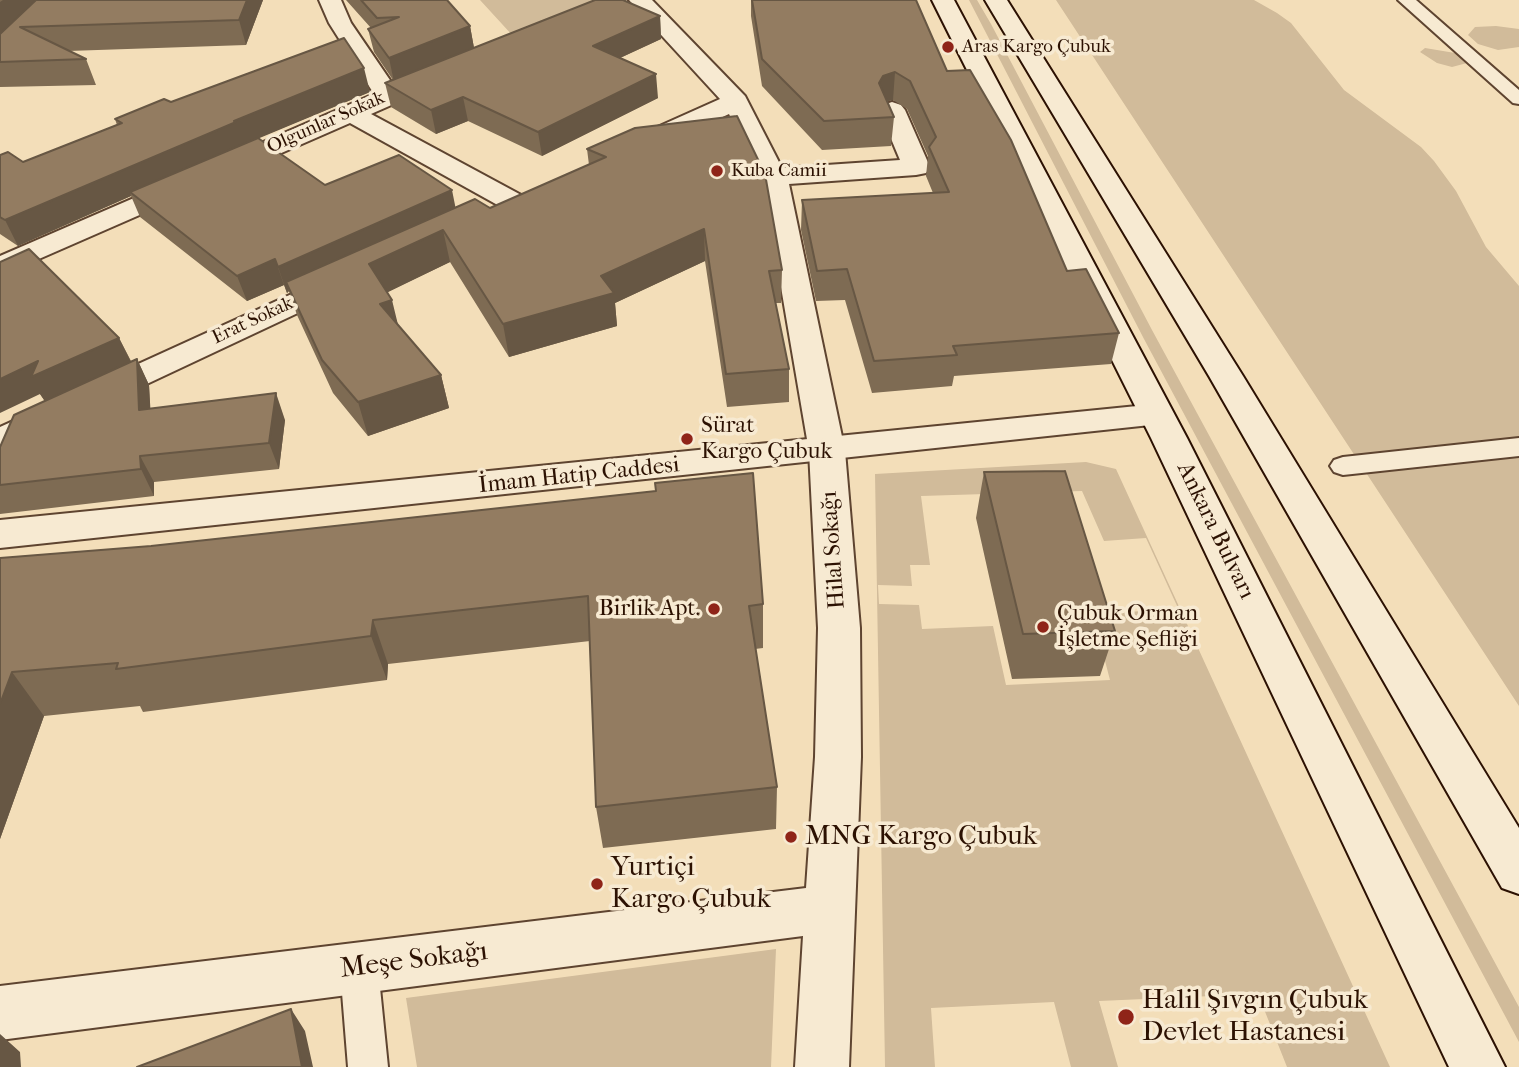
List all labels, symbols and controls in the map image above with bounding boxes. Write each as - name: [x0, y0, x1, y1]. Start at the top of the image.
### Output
- place label: Aras Kargo Çubuk: [962, 36, 1111, 58]
- marker: Aras Kargo Çubuk: [940, 39, 956, 55]
- street label: Olgunlar Sokak: [264, 87, 388, 159]
- place label: Kuba Camii: [731, 160, 826, 182]
- marker: Kuba Camii: [709, 163, 725, 179]
- street label: Erat Sokak: [209, 292, 297, 350]
- place label: Sürat Kargo Çubuk: [701, 412, 832, 466]
- marker: Sürat Kargo Çubuk: [679, 431, 695, 447]
- street label: İmam Hatip Caddesi: [477, 452, 681, 500]
- street label: Ankara Bulvarı: [1170, 458, 1260, 604]
- street label: Hilal Sokağı: [816, 490, 852, 610]
- place label: Birlik Apt.: [599, 595, 700, 623]
- place label: Çubuk Orman İşletme Şefliği: [1057, 600, 1198, 654]
- marker: Birlik Apt.: [706, 601, 722, 617]
- marker: Çubuk Orman İşletme Şefliği: [1035, 619, 1051, 635]
- place label: MNG Kargo Çubuk: [805, 820, 1037, 854]
- marker: MNG Kargo Çubuk: [783, 829, 799, 845]
- place label: Yurtiçi Kargo Çubuk: [611, 851, 771, 917]
- marker: Yurtiçi Kargo Çubuk: [589, 876, 605, 892]
- street label: Meşe Sokağı: [338, 935, 490, 987]
- place label: Halil Şıvgın Çubuk Devlet Hastanesi: [1142, 984, 1368, 1050]
- marker: Halil Şıvgın Çubuk Devlet Hastanesi: [1116, 1007, 1136, 1027]

